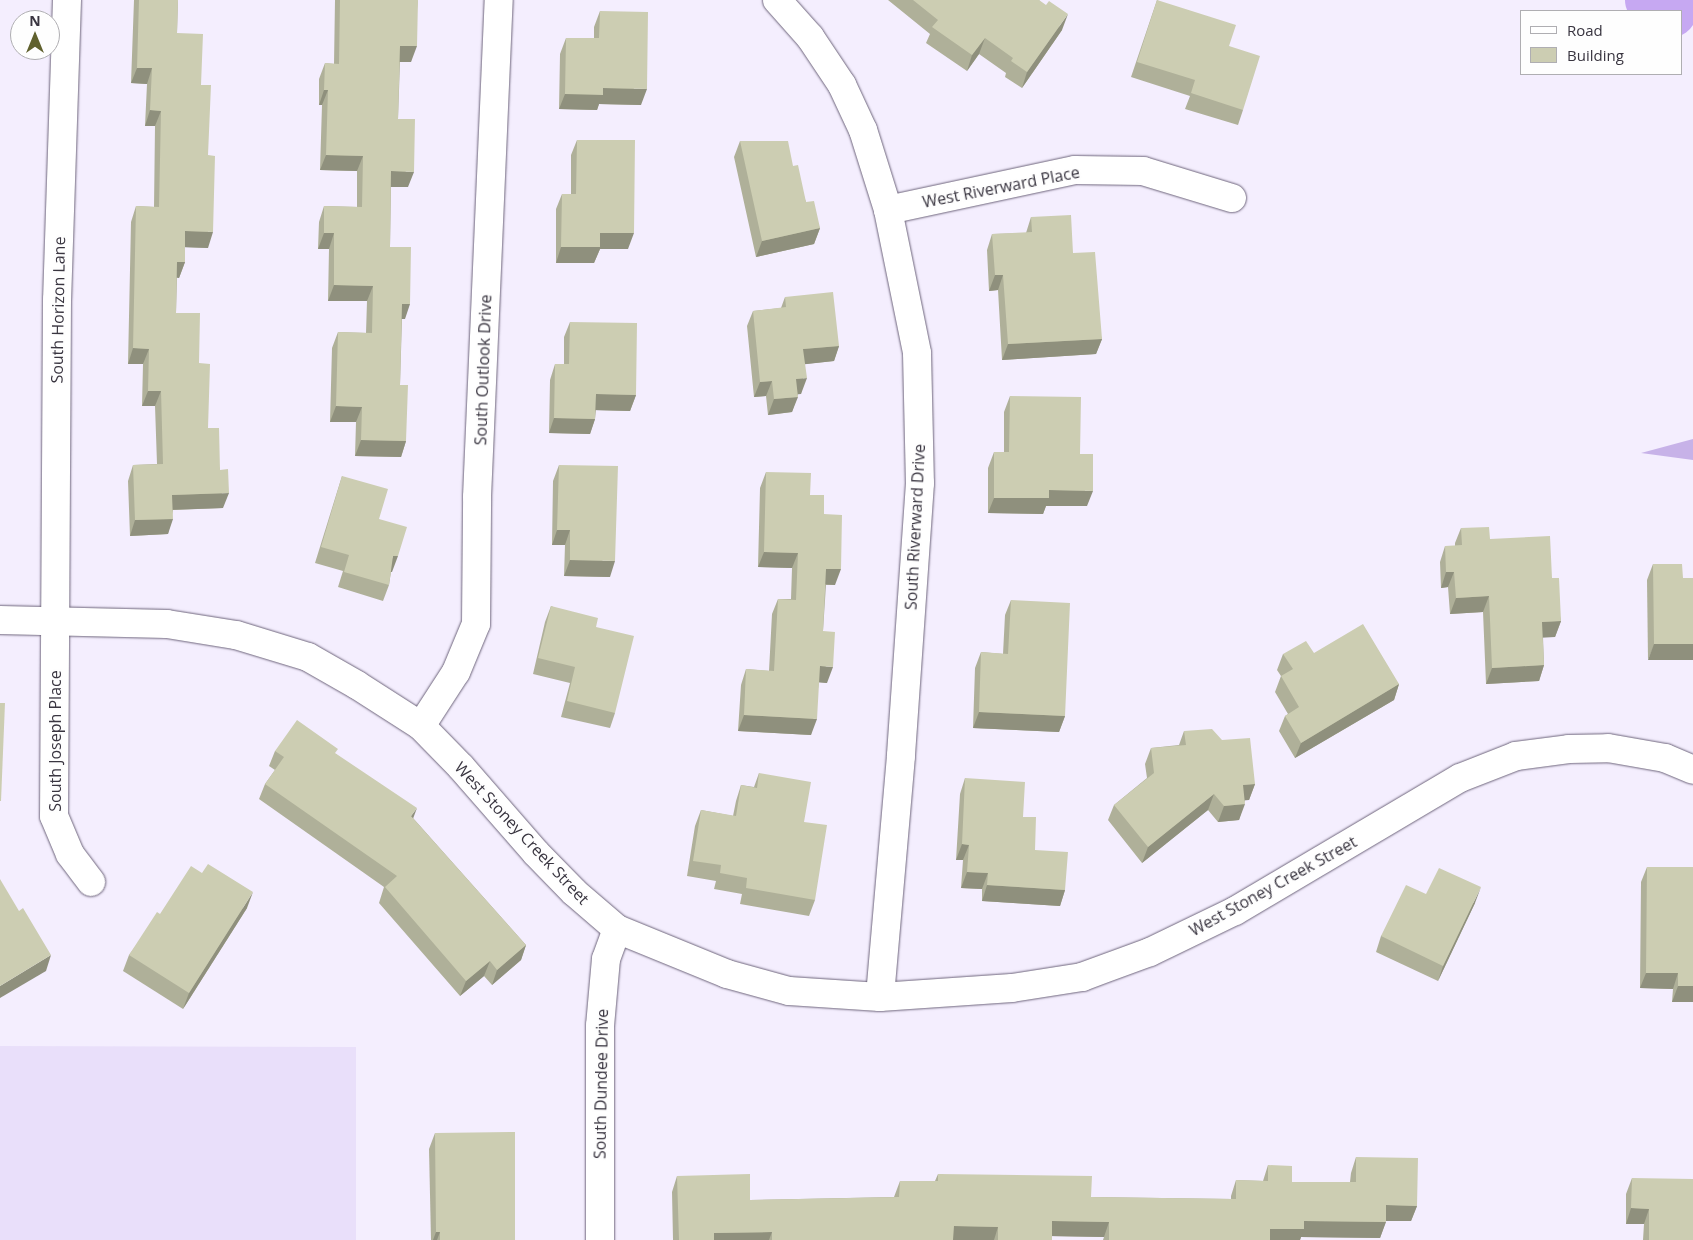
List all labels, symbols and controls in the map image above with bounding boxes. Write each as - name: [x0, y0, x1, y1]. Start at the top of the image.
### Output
- north arrow: [10, 10, 60, 60]
- legend: [1520, 10, 1683, 75]
- text: N: [29, 11, 41, 30]
- text: Road: [1567, 20, 1603, 40]
- text: Building: [1567, 45, 1624, 65]
- street label: West Riverward Place: [921, 162, 1081, 212]
- street label: South Horizon Lane: [47, 236, 69, 384]
- street label: South Outlook Drive: [471, 294, 495, 446]
- street label: South Riverward Drive: [901, 443, 929, 611]
- street label: South Joseph Place: [45, 670, 65, 812]
- street label: West Stoney Creek Street: [451, 758, 593, 908]
- street label: West Stoney Creek Street: [1186, 832, 1360, 940]
- street label: South Dundee Drive: [590, 1009, 612, 1159]

